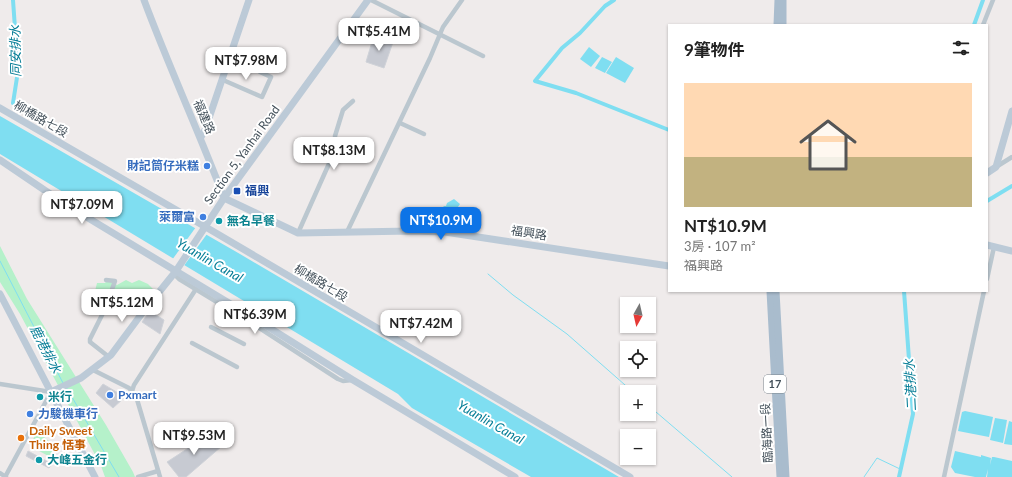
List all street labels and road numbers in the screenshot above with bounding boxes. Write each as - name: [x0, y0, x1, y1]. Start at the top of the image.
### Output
- street label: 柳橋路七段: [12, 97, 71, 140]
- street label: 福建路: [191, 97, 218, 136]
- street label: Section 5, Yanhai Road: [201, 102, 283, 207]
- street label: 福興路: [510, 222, 548, 243]
- street label: 柳橋路七段: [292, 261, 351, 304]
- road number: 17: [764, 375, 786, 393]
- street label: 臨海路一段: [757, 403, 776, 463]

